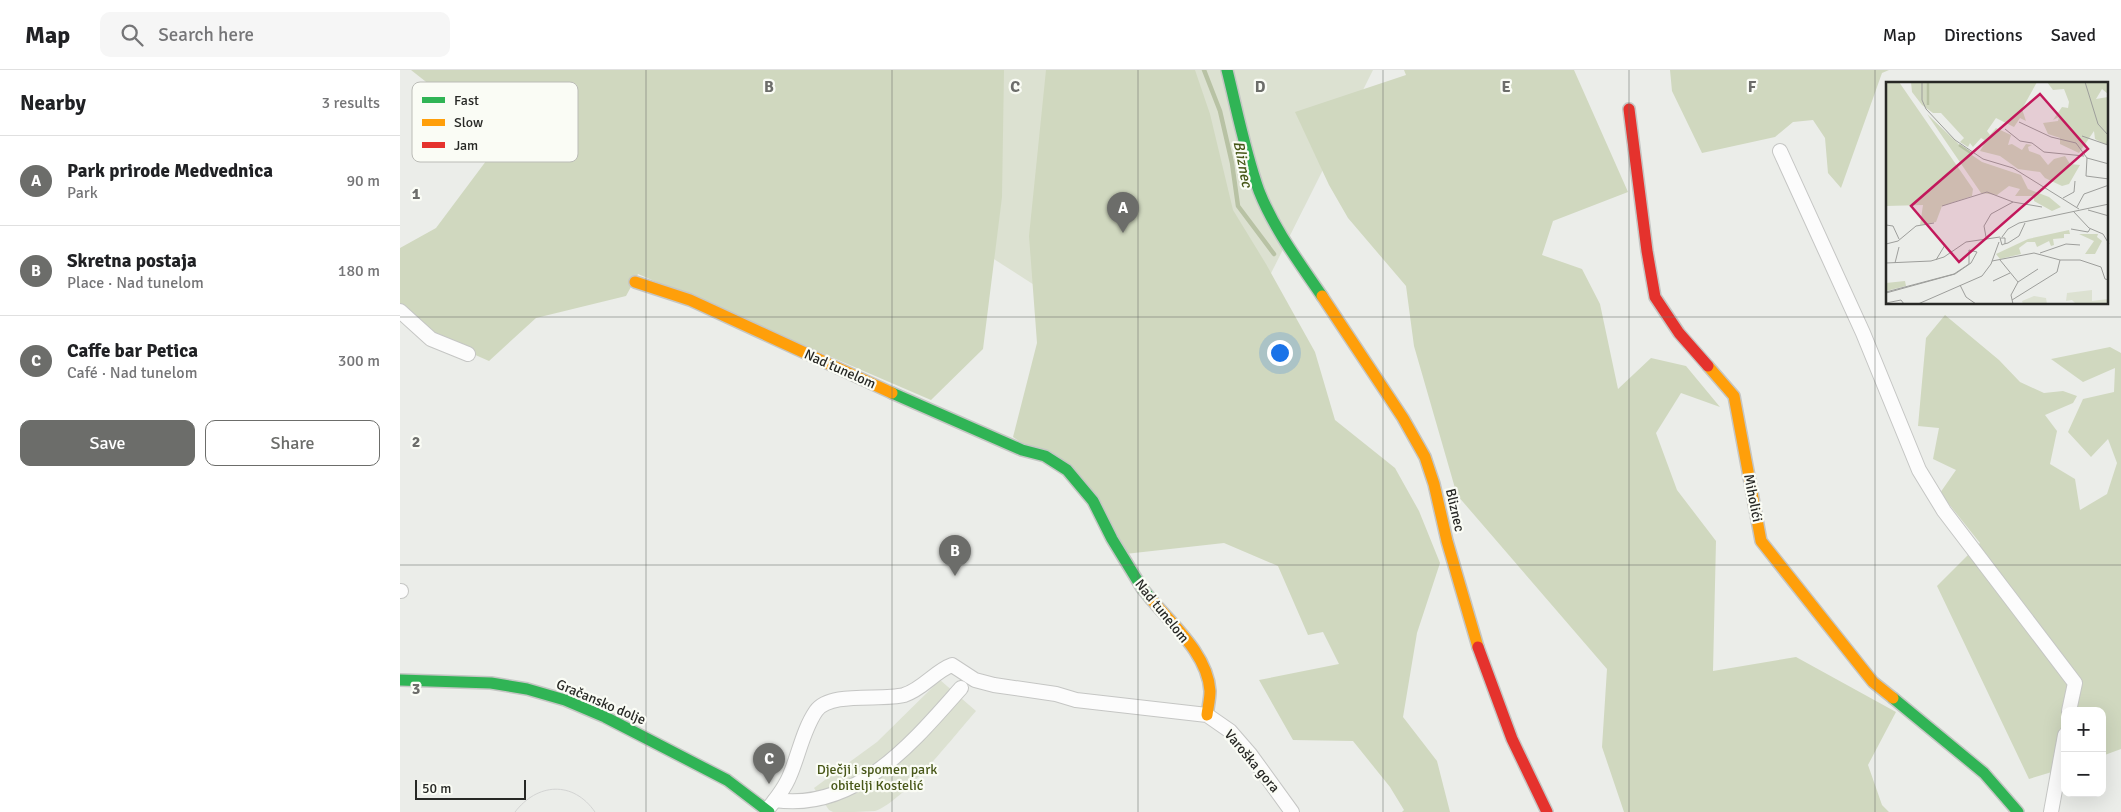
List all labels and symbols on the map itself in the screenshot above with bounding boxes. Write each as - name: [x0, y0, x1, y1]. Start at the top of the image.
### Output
- text: B: [764, 77, 774, 97]
- text: C: [1010, 77, 1020, 97]
- text: D: [1255, 77, 1266, 97]
- text: E: [1501, 77, 1511, 97]
- text: F: [1748, 77, 1757, 97]
- legend: [412, 82, 578, 162]
- inset map: [1886, 82, 2108, 305]
- text: Fast: [454, 92, 479, 109]
- text: Slow: [454, 114, 483, 131]
- text: Jam: [454, 137, 478, 154]
- water label: Bliznec: [1230, 139, 1256, 190]
- text: 1: [412, 184, 421, 204]
- pin: A: [1107, 192, 1139, 233]
- your location: [1267, 340, 1293, 366]
- street label: Nad tunelom: [802, 346, 878, 392]
- text: 2: [412, 432, 420, 452]
- street label: Miholići: [1740, 473, 1766, 523]
- street label: Bliznec: [1442, 487, 1468, 534]
- pin: B: [939, 535, 971, 576]
- street label: Nad tunelom: [1131, 576, 1193, 646]
- street label: Gračansko dolje: [554, 676, 648, 728]
- text: 3: [412, 679, 420, 699]
- street label: Varoška gora: [1221, 726, 1283, 796]
- pin: C: [753, 743, 785, 784]
- park label: Dječji i spomen park obitelji Kostelić: [817, 761, 937, 794]
- scale bar: [415, 777, 526, 800]

